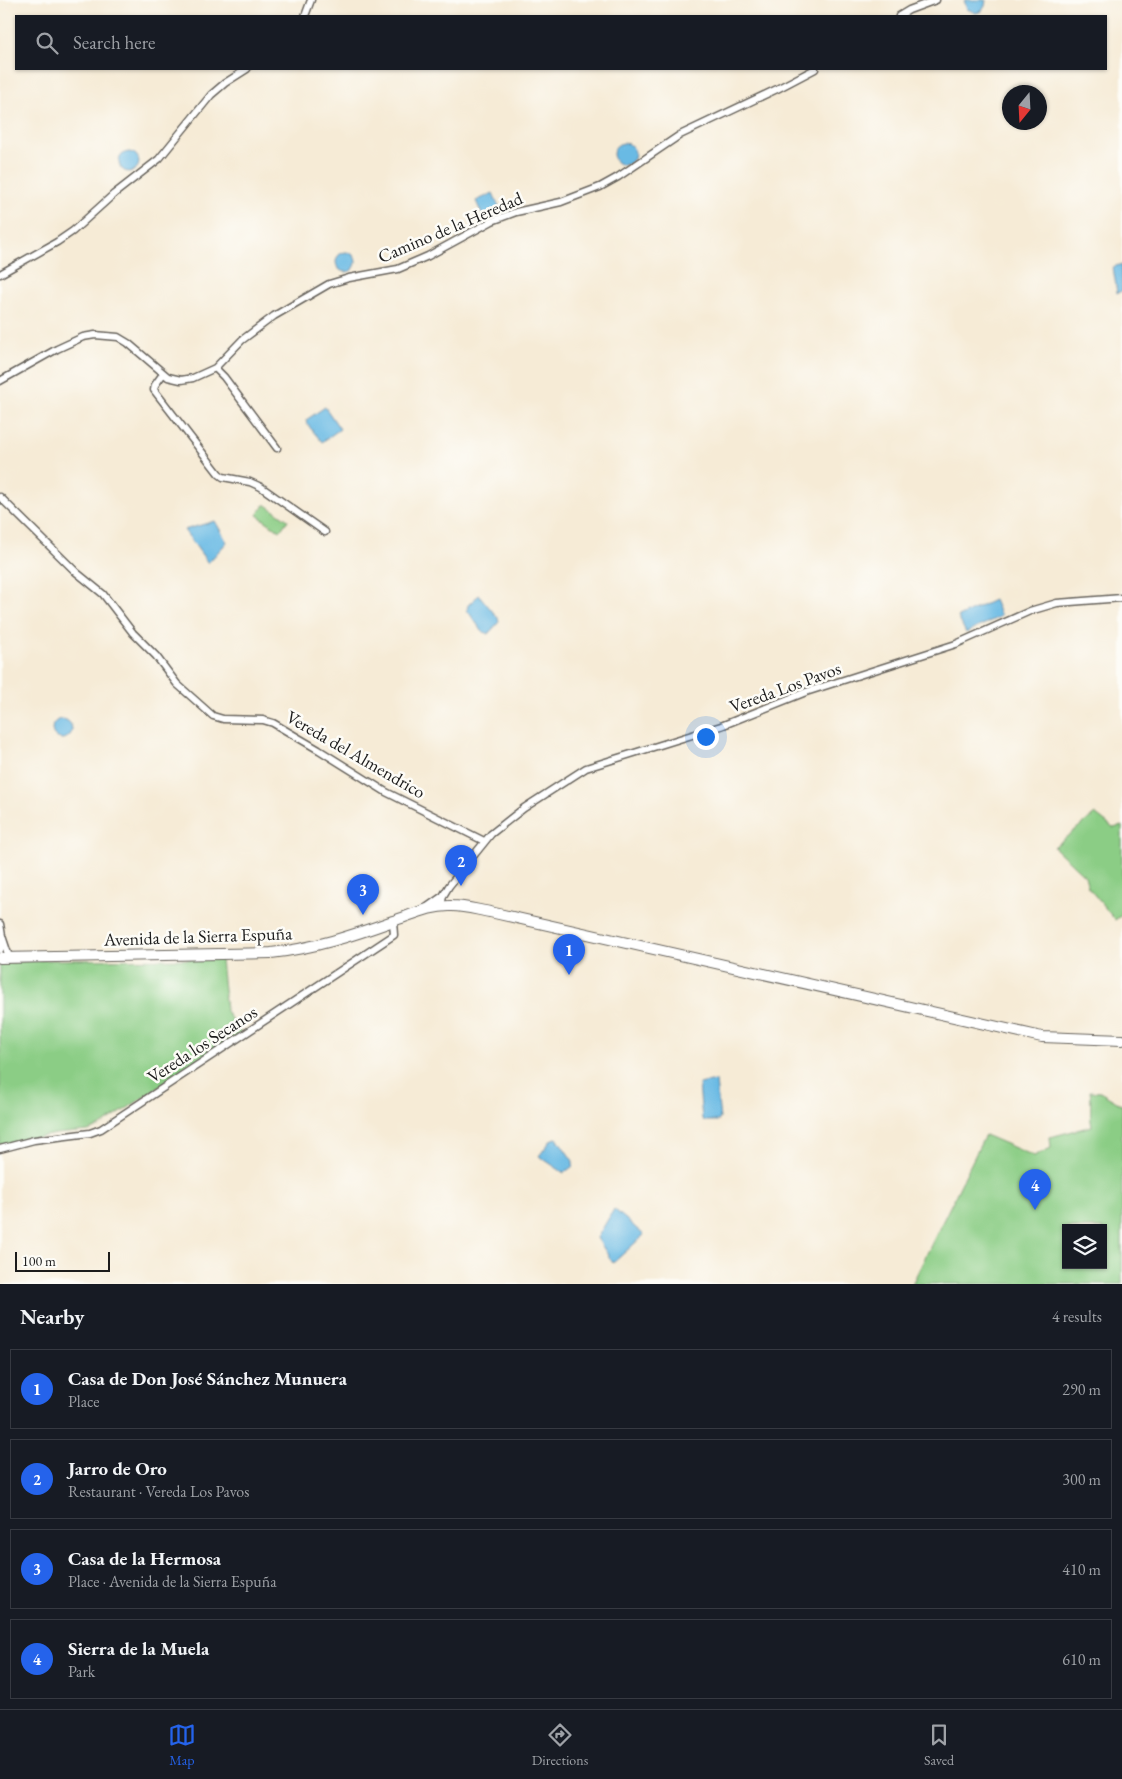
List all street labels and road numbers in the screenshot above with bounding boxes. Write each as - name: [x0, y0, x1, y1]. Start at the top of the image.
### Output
- street label: Camino de la Heredad: [374, 186, 527, 268]
- street label: Vereda Los Pavos: [726, 656, 844, 718]
- street label: Vereda del Almendrico: [282, 705, 430, 803]
- street label: Avenida de la Sierra Espuña: [102, 921, 293, 951]
- street label: Vereda los Secanos: [143, 1000, 261, 1088]

